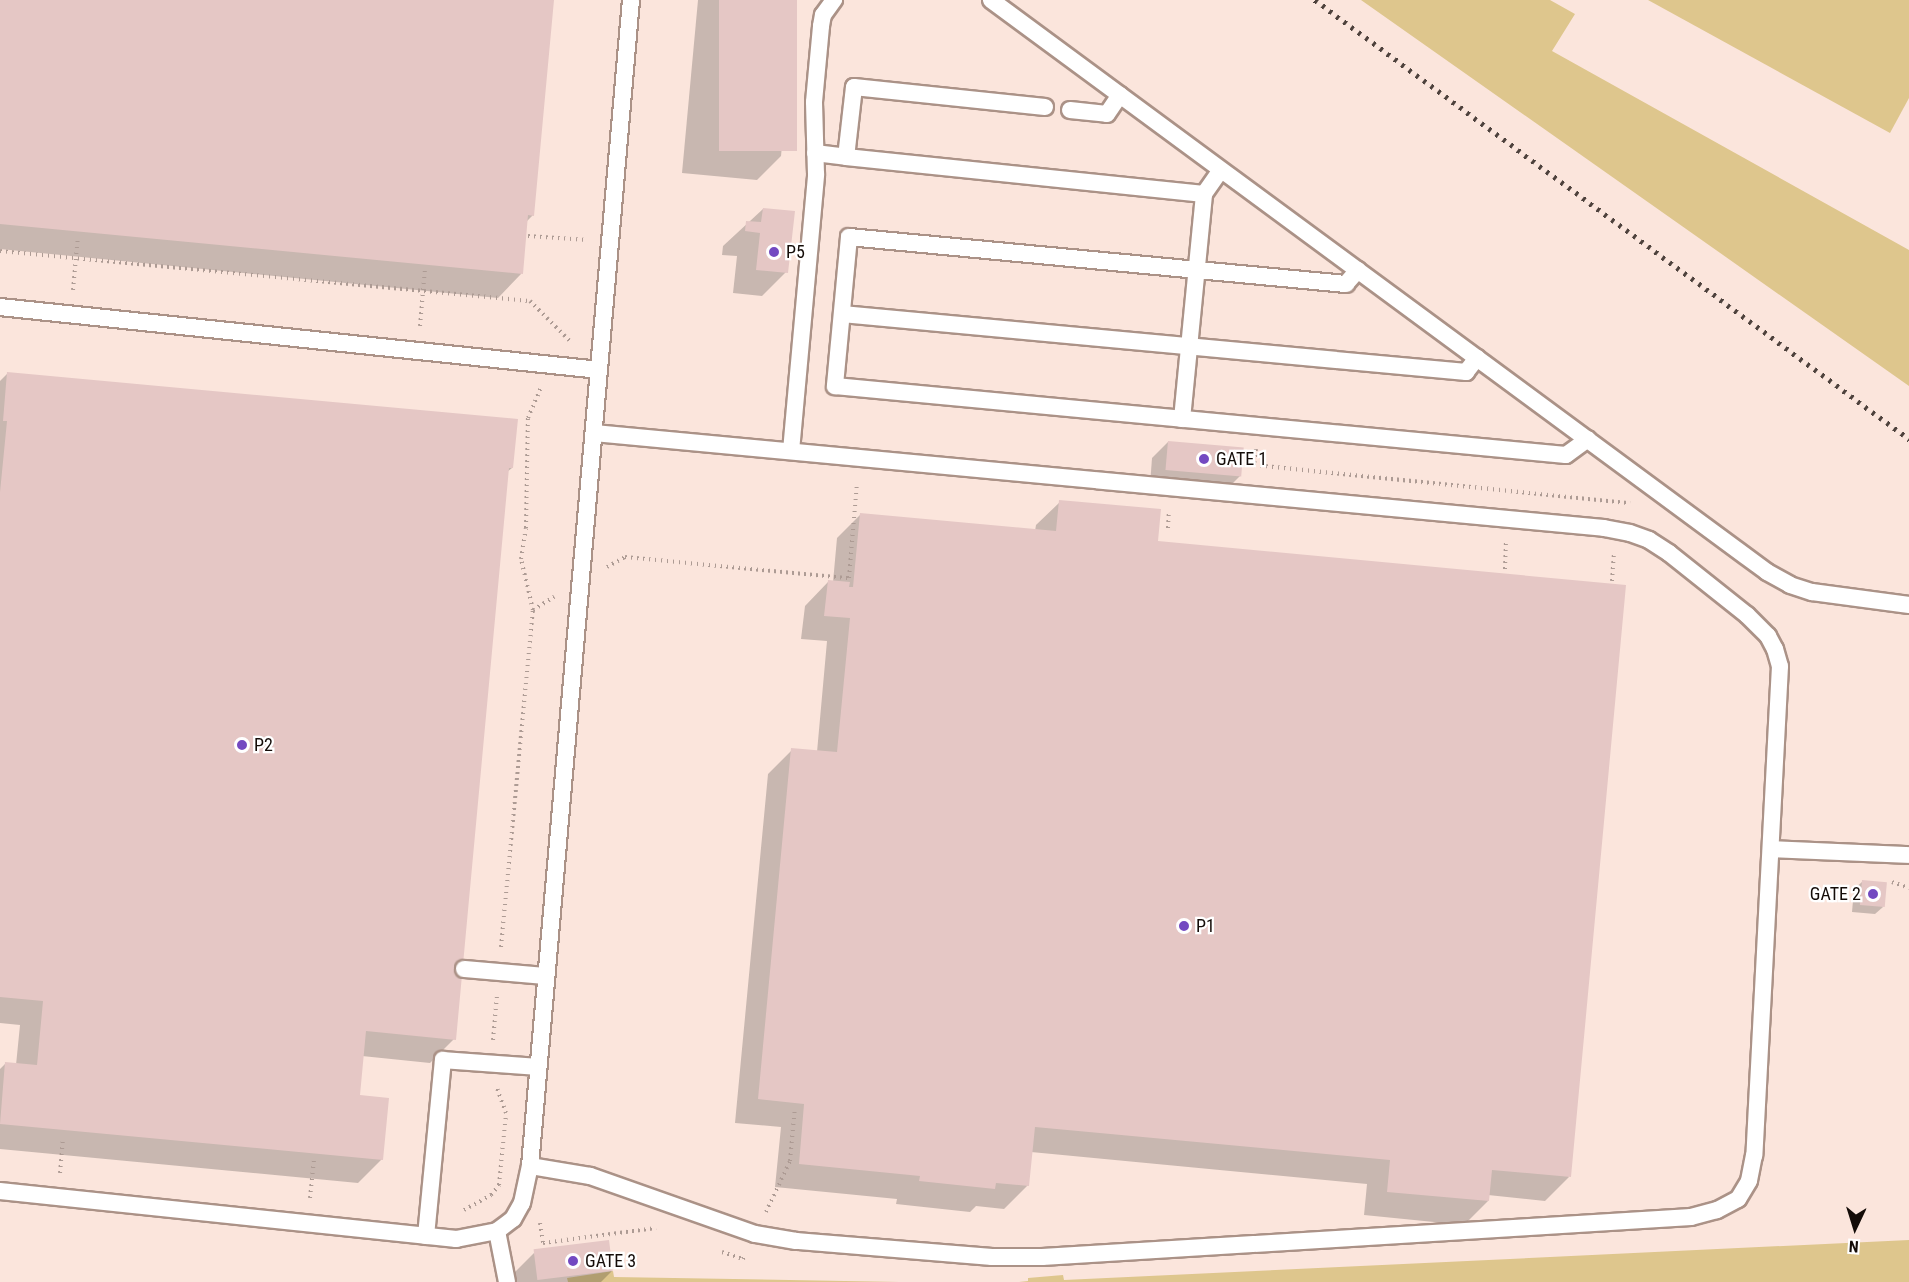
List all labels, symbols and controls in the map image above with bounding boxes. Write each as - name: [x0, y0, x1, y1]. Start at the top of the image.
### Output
- place label: P5: [786, 241, 805, 263]
- marker: P5: [767, 245, 781, 259]
- place label: GATE 1: [1216, 448, 1267, 470]
- marker: GATE 1: [1197, 452, 1211, 466]
- place label: P2: [254, 734, 273, 756]
- marker: P2: [235, 738, 249, 752]
- place label: GATE 2: [1810, 883, 1861, 905]
- marker: GATE 2: [1866, 887, 1880, 901]
- place label: P1: [1196, 915, 1215, 937]
- marker: P1: [1177, 919, 1191, 933]
- north arrow: [1825, 1198, 1885, 1258]
- text: N: [1848, 1237, 1859, 1256]
- place label: GATE 3: [585, 1250, 636, 1272]
- marker: GATE 3: [566, 1254, 580, 1268]

